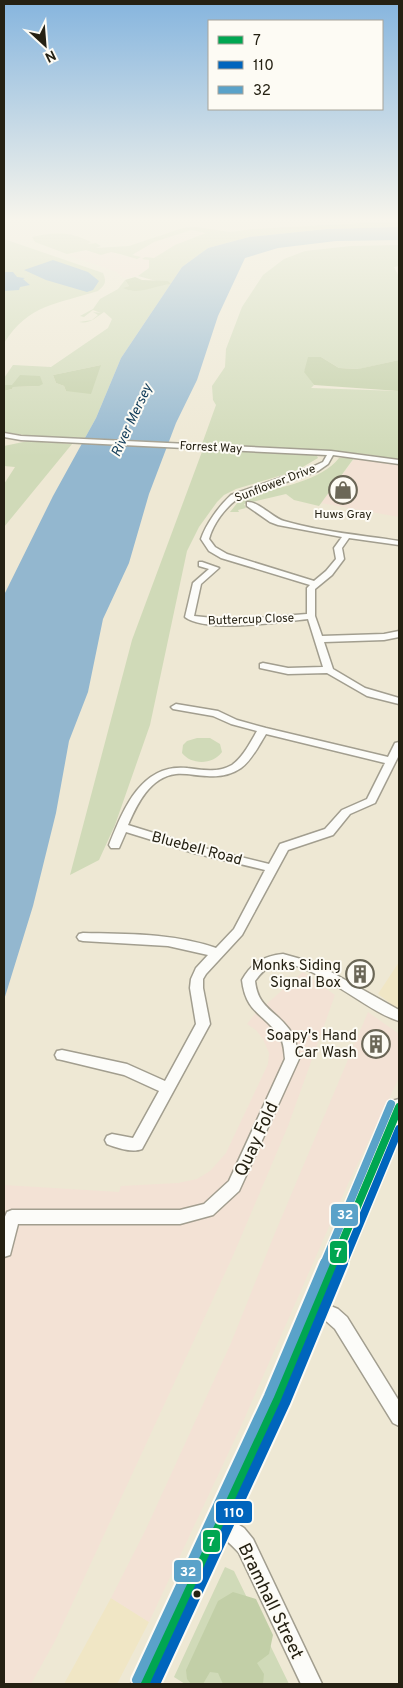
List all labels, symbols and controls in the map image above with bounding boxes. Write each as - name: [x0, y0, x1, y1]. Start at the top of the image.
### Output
- north arrow: [20, 20, 70, 70]
- legend: [208, 20, 383, 110]
- text: 7: [253, 32, 261, 51]
- text: N: [42, 45, 58, 65]
- text: 110: [253, 57, 274, 76]
- text: 32: [253, 82, 271, 101]
- water label: River Mersey: [108, 381, 157, 460]
- street label: Forrest Way: [179, 438, 243, 458]
- street label: Sunflower Drive: [233, 461, 318, 507]
- shop icon: Huws Gray: [328, 475, 358, 505]
- place label: Huws Gray: [314, 507, 372, 523]
- street label: Buttercup Close: [208, 611, 294, 629]
- street label: Bluebell Road: [149, 828, 244, 871]
- place label: Monks Siding Signal Box: [252, 957, 341, 993]
- building icon: Monks Siding Signal Box: [345, 959, 375, 989]
- place label: Soapy's Hand Car Wash: [266, 1027, 357, 1063]
- building icon: Soapy's Hand Car Wash: [361, 1029, 391, 1059]
- street label: Quay Fold: [230, 1098, 285, 1181]
- line badge: 32: [330, 1203, 359, 1227]
- text: 32: [337, 1207, 353, 1224]
- line badge: 7: [329, 1240, 348, 1264]
- text: 7: [334, 1245, 342, 1262]
- line badge: 110: [215, 1500, 253, 1524]
- text: 110: [224, 1505, 244, 1522]
- line badge: 7: [202, 1529, 221, 1553]
- text: 7: [207, 1534, 215, 1551]
- street label: Bramhall Street: [232, 1540, 308, 1663]
- line badge: 32: [173, 1559, 202, 1583]
- text: 32: [180, 1564, 196, 1581]
- unlabelled marker: [192, 1589, 202, 1599]

